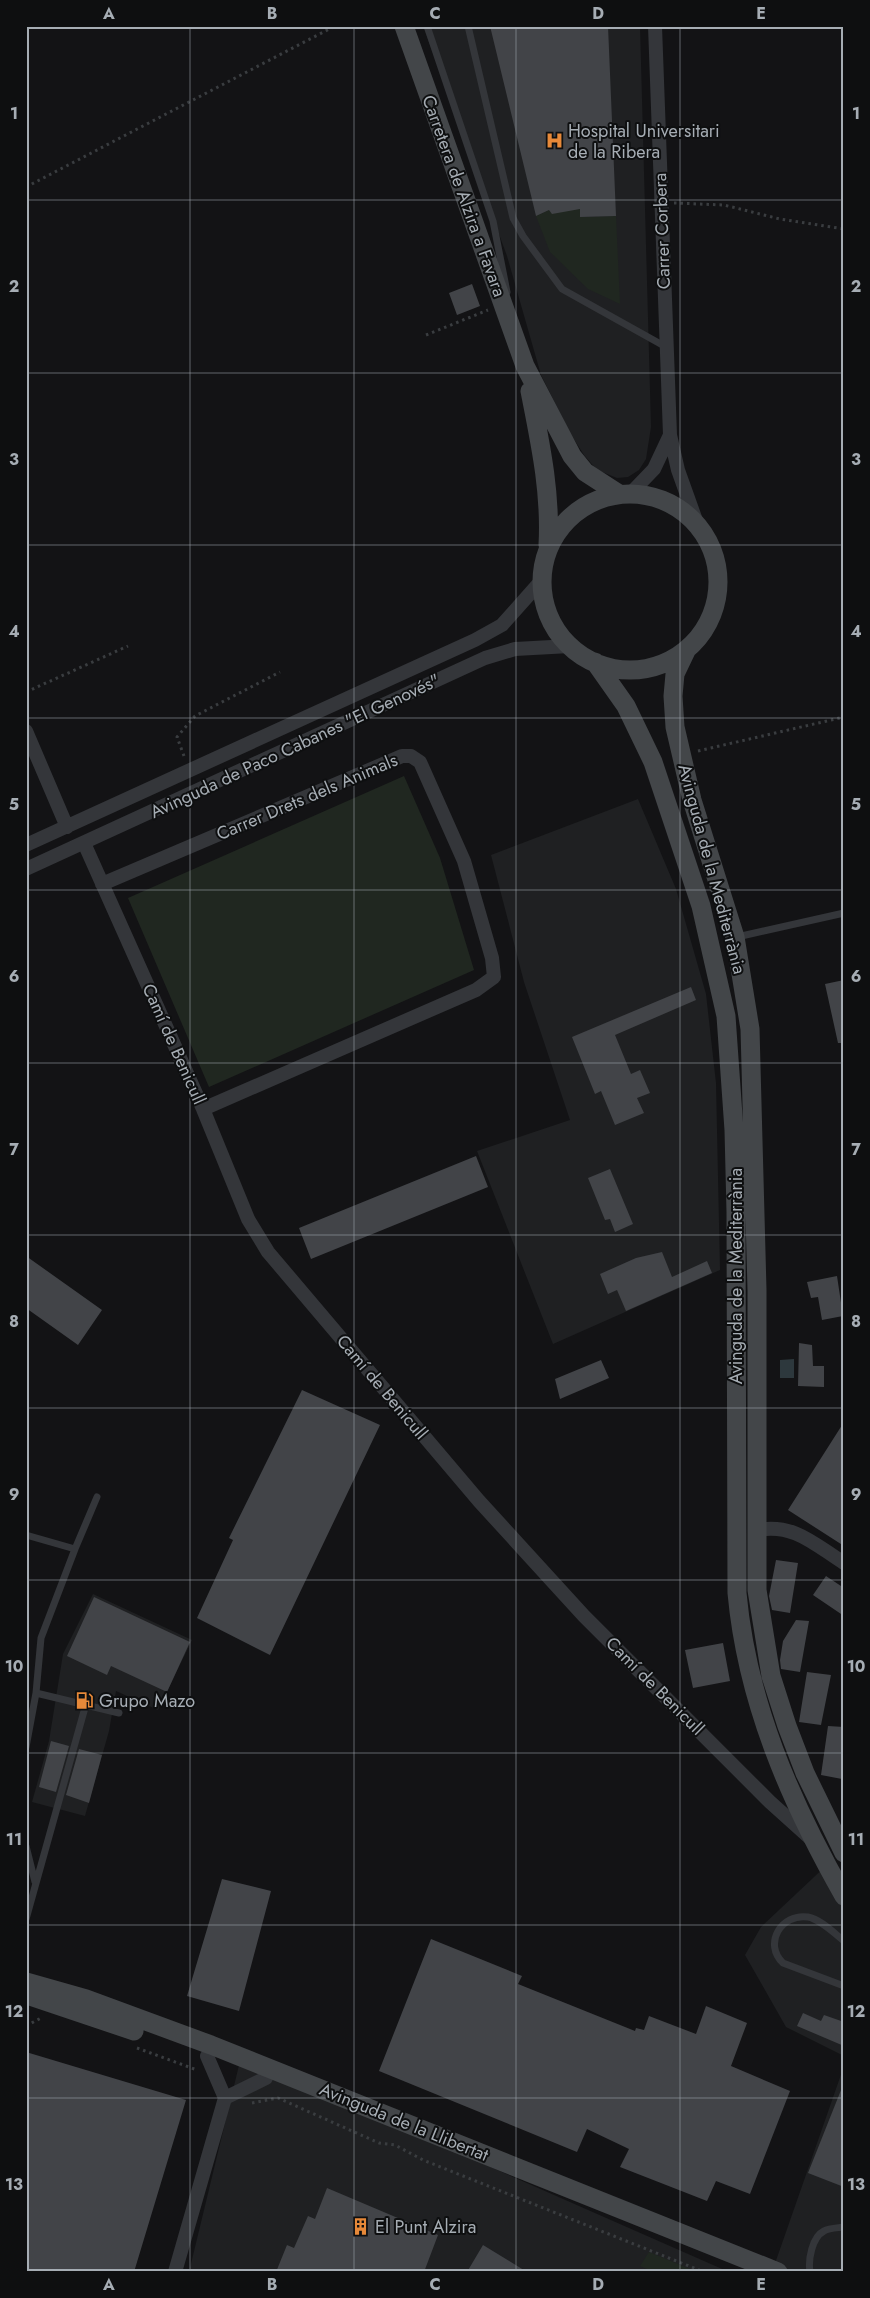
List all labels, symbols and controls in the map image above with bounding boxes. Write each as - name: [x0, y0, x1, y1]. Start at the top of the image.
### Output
- text: A: [102, 2, 115, 25]
- text: B: [267, 2, 277, 25]
- text: C: [429, 2, 441, 25]
- text: D: [592, 2, 604, 25]
- text: E: [756, 2, 766, 25]
- street label: Carretera de Alzira a Favara: [415, 92, 513, 300]
- text: 1: [10, 102, 18, 125]
- text: 1: [852, 102, 860, 125]
- place label: Hospital Universitari de la Ribera: [568, 118, 720, 165]
- hospital icon: Hospital Universitari de la Ribera: [544, 131, 564, 151]
- street label: Carrer Corbera: [647, 172, 677, 290]
- text: 2: [9, 275, 19, 298]
- text: 2: [851, 275, 861, 298]
- text: 3: [9, 448, 19, 471]
- text: 3: [851, 448, 861, 471]
- text: 4: [8, 620, 20, 643]
- text: 4: [850, 620, 862, 643]
- street label: Avinguda de Paco Cabanes "El Genovés": [146, 667, 444, 825]
- street label: Carrer Drets dels Animals: [212, 747, 402, 847]
- street label: Avinguda de la Mediterrània: [671, 761, 753, 977]
- text: 5: [9, 793, 19, 816]
- text: 5: [851, 793, 861, 816]
- text: 6: [9, 965, 19, 988]
- text: 6: [851, 965, 861, 988]
- street label: Camí de Benicull: [136, 979, 212, 1109]
- text: 7: [9, 1138, 19, 1161]
- text: 7: [851, 1138, 861, 1161]
- street label: Avinguda de la Mediterrània: [723, 1168, 749, 1384]
- text: 8: [9, 1310, 19, 1333]
- text: 8: [851, 1310, 861, 1333]
- street label: Camí de Benicull: [330, 1329, 434, 1445]
- text: 9: [9, 1483, 19, 1506]
- text: 9: [851, 1483, 861, 1506]
- street label: Camí de Benicull: [600, 1631, 710, 1741]
- text: 10: [5, 1655, 23, 1678]
- text: 10: [847, 1655, 865, 1678]
- place label: Grupo Mazo: [99, 1688, 195, 1714]
- fuel station icon: Grupo Mazo: [75, 1691, 95, 1711]
- text: 11: [6, 1828, 22, 1851]
- text: 11: [848, 1828, 864, 1851]
- text: 12: [5, 2000, 23, 2023]
- text: 12: [847, 2000, 865, 2023]
- street label: Avinguda de la Llibertat: [316, 2076, 493, 2168]
- text: 13: [5, 2173, 23, 2196]
- text: 13: [847, 2173, 865, 2196]
- place label: El Punt Alzira: [375, 2214, 476, 2240]
- building icon: El Punt Alzira: [351, 2217, 371, 2237]
- text: A: [102, 2273, 115, 2296]
- text: B: [267, 2273, 277, 2296]
- text: C: [429, 2273, 441, 2296]
- text: D: [592, 2273, 604, 2296]
- text: E: [756, 2273, 766, 2296]

